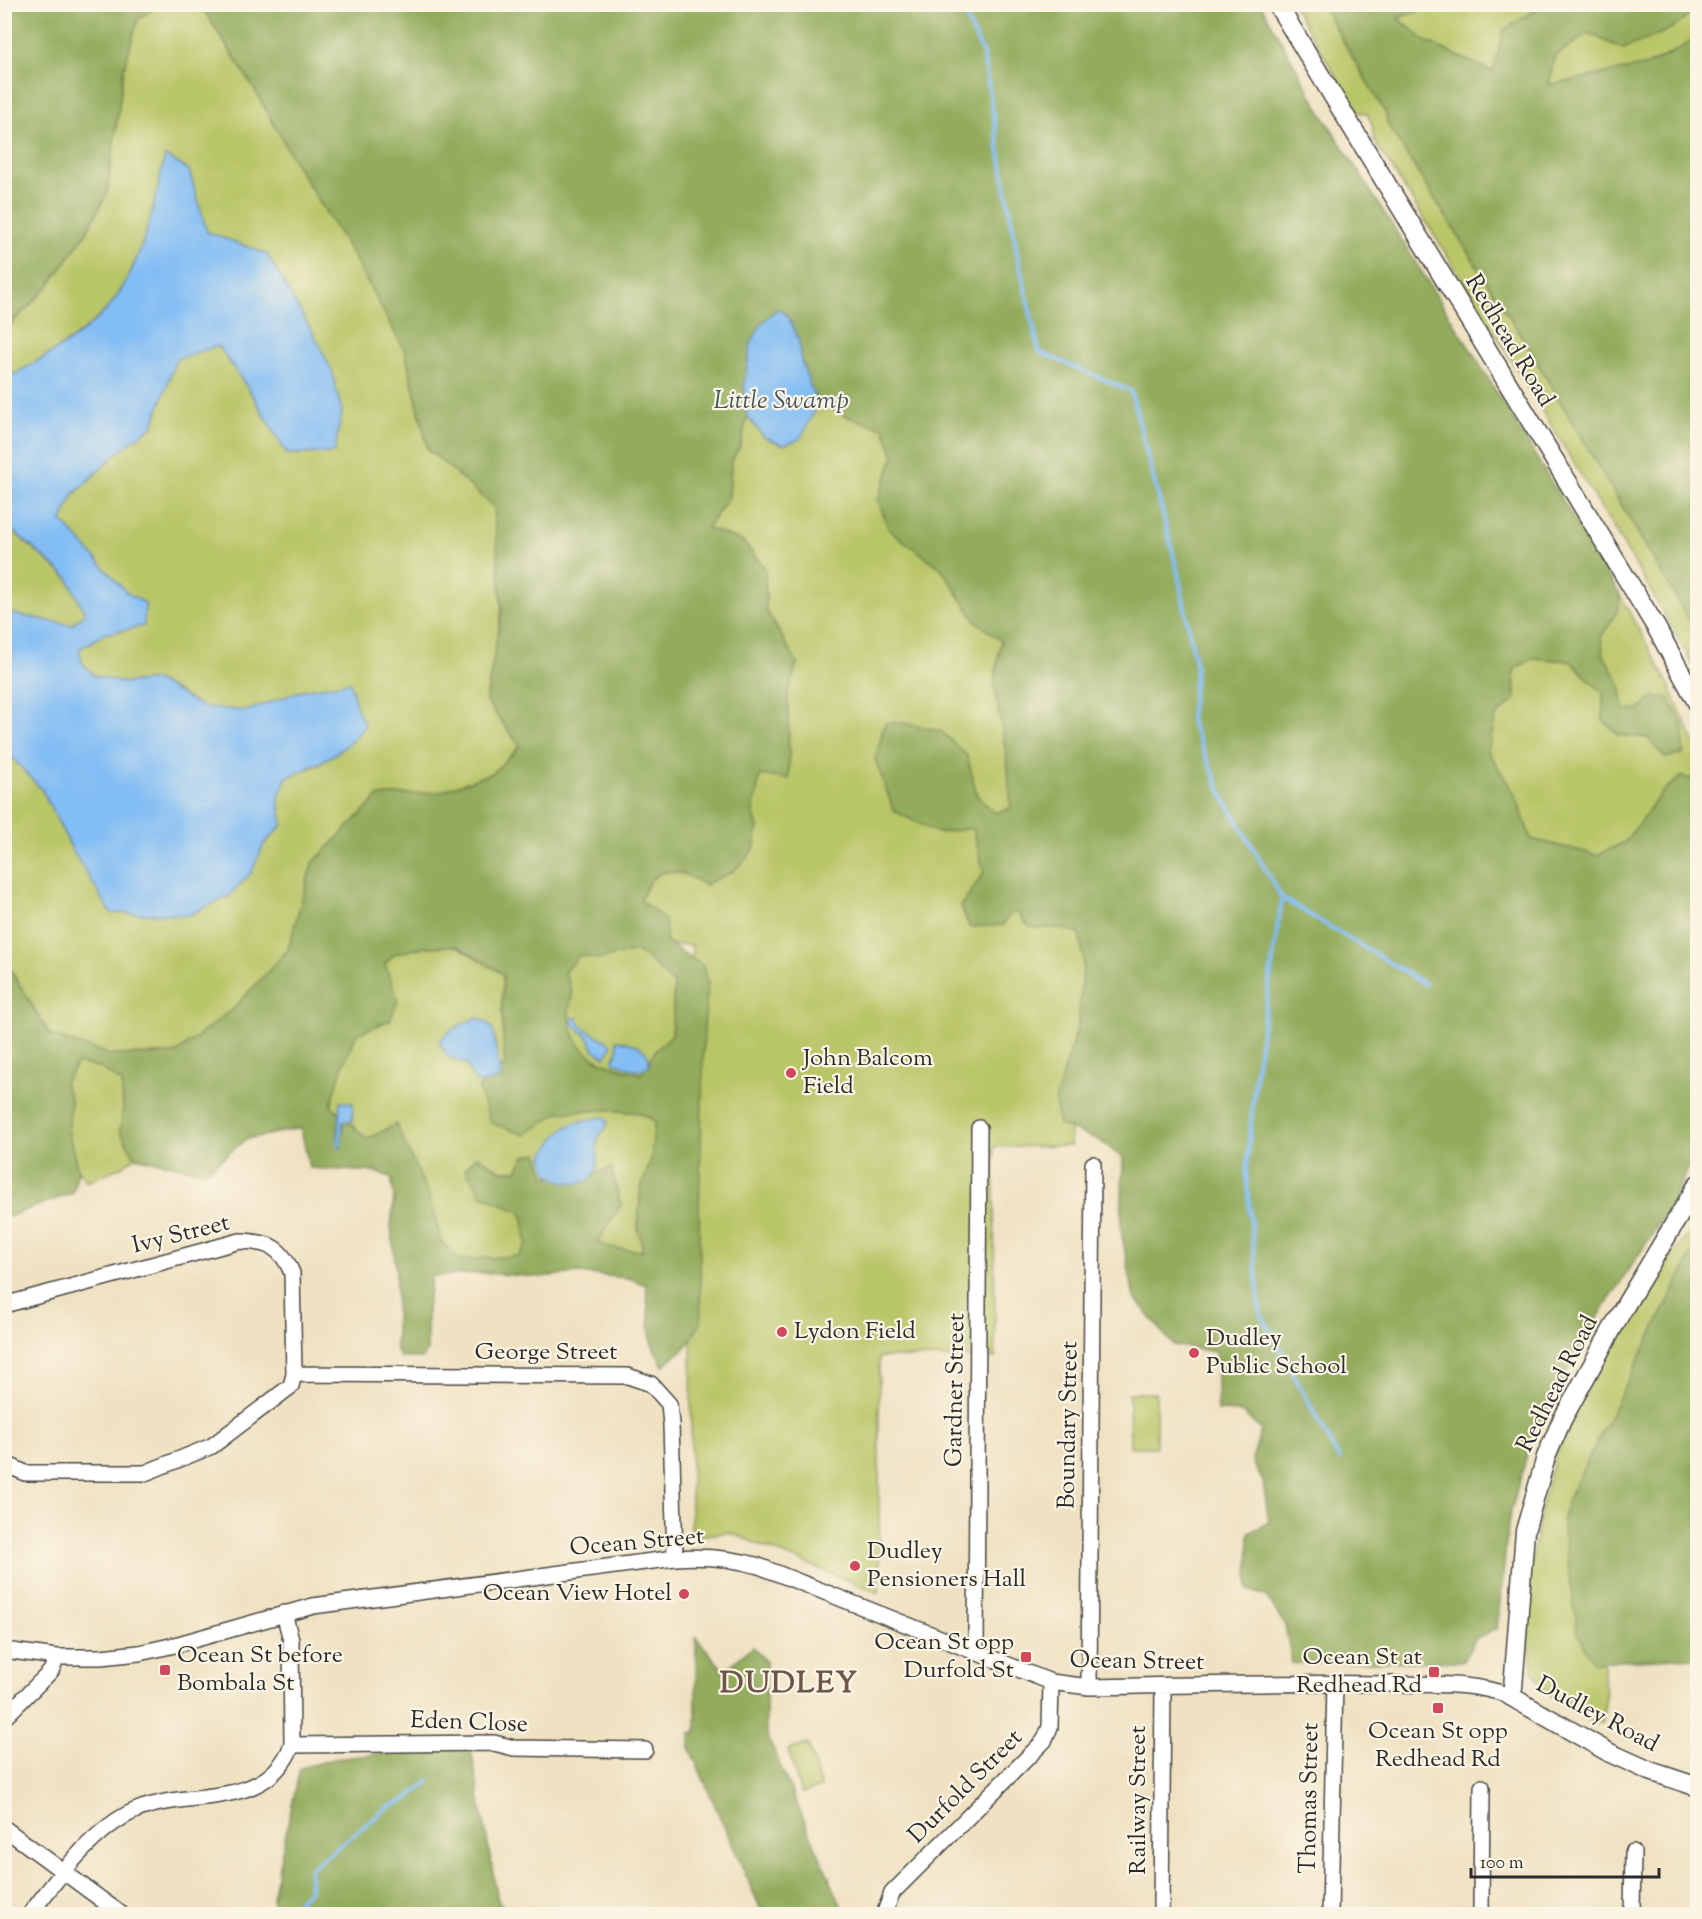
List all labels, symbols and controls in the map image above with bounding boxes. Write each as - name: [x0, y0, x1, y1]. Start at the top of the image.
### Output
- street label: Redhead Road: [1456, 268, 1562, 414]
- water label: Little Swamp: [713, 383, 849, 420]
- place label: John Balcom Field: [801, 1042, 933, 1104]
- marker: John Balcom Field: [784, 1066, 798, 1080]
- street label: Ivy Street: [129, 1206, 233, 1264]
- street label: Redhead Road: [1509, 1309, 1607, 1458]
- street label: Gardner Street: [938, 1313, 974, 1467]
- place label: Lydon Field: [794, 1315, 916, 1349]
- place label: Dudley Public School: [1206, 1322, 1347, 1384]
- marker: Lydon Field: [775, 1325, 789, 1339]
- street label: George Street: [475, 1336, 617, 1370]
- street label: Boundary Street: [1051, 1341, 1087, 1509]
- marker: Dudley Public School: [1187, 1346, 1201, 1360]
- street label: Ocean Street: [568, 1520, 706, 1566]
- place label: Dudley Pensioners Hall: [867, 1535, 1027, 1597]
- marker: Dudley Pensioners Hall: [848, 1559, 862, 1573]
- place label: Ocean View Hotel: [483, 1577, 672, 1611]
- marker: Ocean View Hotel: [677, 1587, 691, 1601]
- place label: Ocean St opp Durfold St: [874, 1626, 1014, 1688]
- place label: Ocean St before Bombala St: [177, 1639, 343, 1701]
- place label: Ocean St at Redhead Rd: [1296, 1641, 1422, 1703]
- street label: Ocean Street: [1069, 1644, 1205, 1680]
- marker: Ocean St opp Durfold St: [1019, 1650, 1033, 1664]
- marker: Ocean St before Bombala St: [158, 1663, 172, 1677]
- district label: DUDLEY: [720, 1663, 858, 1706]
- marker: Ocean St at Redhead Rd: [1427, 1665, 1441, 1679]
- street label: Dudley Road: [1530, 1668, 1665, 1762]
- marker: Ocean St opp Redhead Rd: [1431, 1701, 1445, 1715]
- street label: Eden Close: [410, 1704, 528, 1742]
- place label: Ocean St opp Redhead Rd: [1368, 1715, 1508, 1777]
- street label: Durfold Street: [901, 1722, 1031, 1852]
- street label: Thomas Street: [1292, 1722, 1328, 1874]
- street label: Railway Street: [1122, 1725, 1156, 1875]
- scale bar: [1471, 1841, 1658, 1879]
- text: 100 m: [1480, 1851, 1524, 1877]

